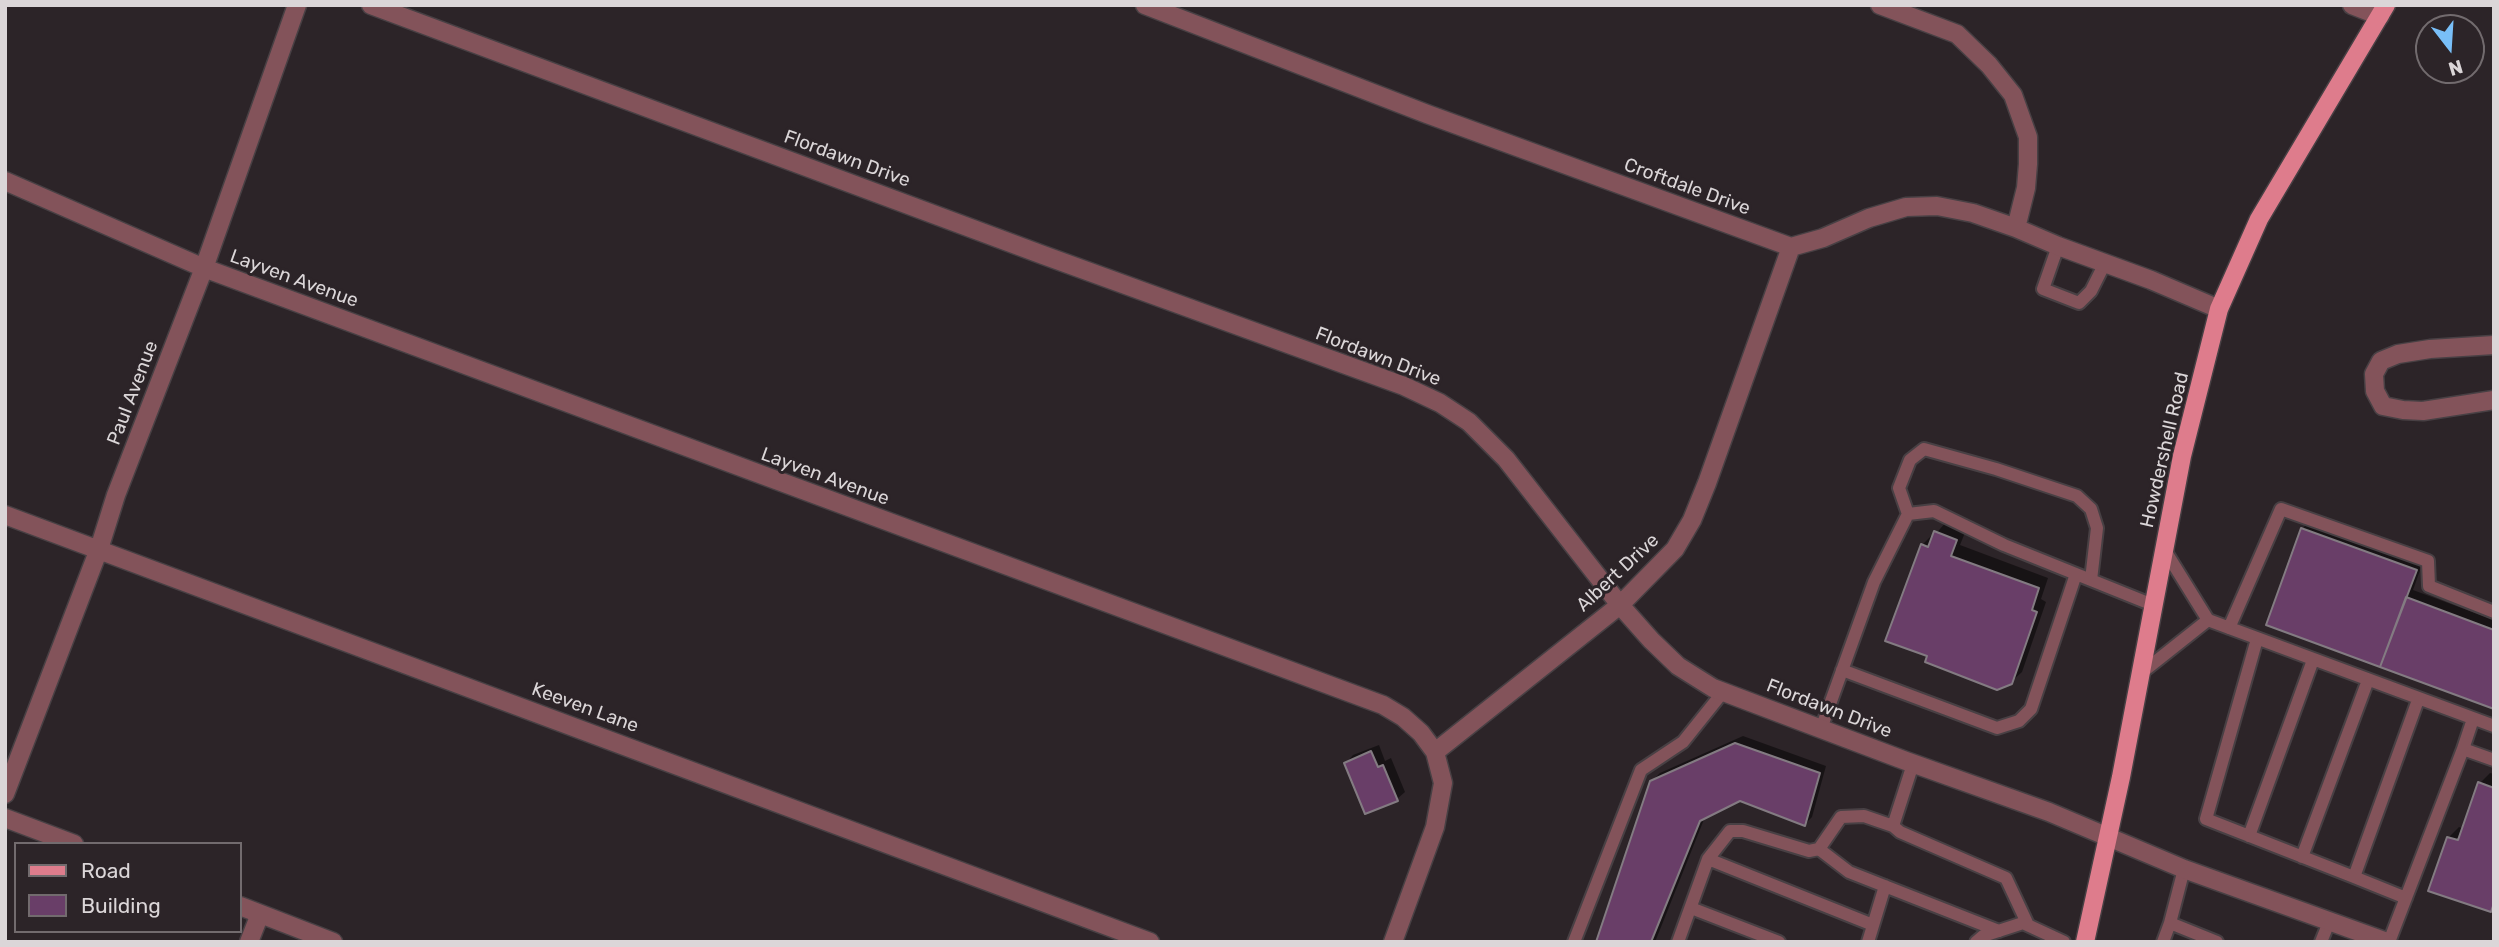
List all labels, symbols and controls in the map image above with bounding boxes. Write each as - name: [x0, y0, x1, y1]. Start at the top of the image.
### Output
- north arrow: [2415, 14, 2485, 84]
- text: N: [2446, 55, 2466, 81]
- street label: Flordawn Drive: [781, 126, 913, 192]
- street label: Croftdale Drive: [1621, 154, 1753, 220]
- street label: Layven Avenue: [227, 245, 361, 313]
- street label: Flordawn Drive: [1312, 323, 1444, 391]
- street label: Paul Avenue: [103, 338, 163, 448]
- street label: Howdershell Road: [2136, 370, 2194, 530]
- street label: Layven Avenue: [758, 443, 892, 511]
- street label: Albert Drive: [1572, 529, 1664, 617]
- street label: Flordawn Drive: [1763, 675, 1895, 743]
- street label: Keeven Lane: [528, 678, 642, 738]
- legend: [14, 842, 242, 933]
- text: Road: [81, 858, 131, 883]
- text: Building: [81, 893, 161, 918]

